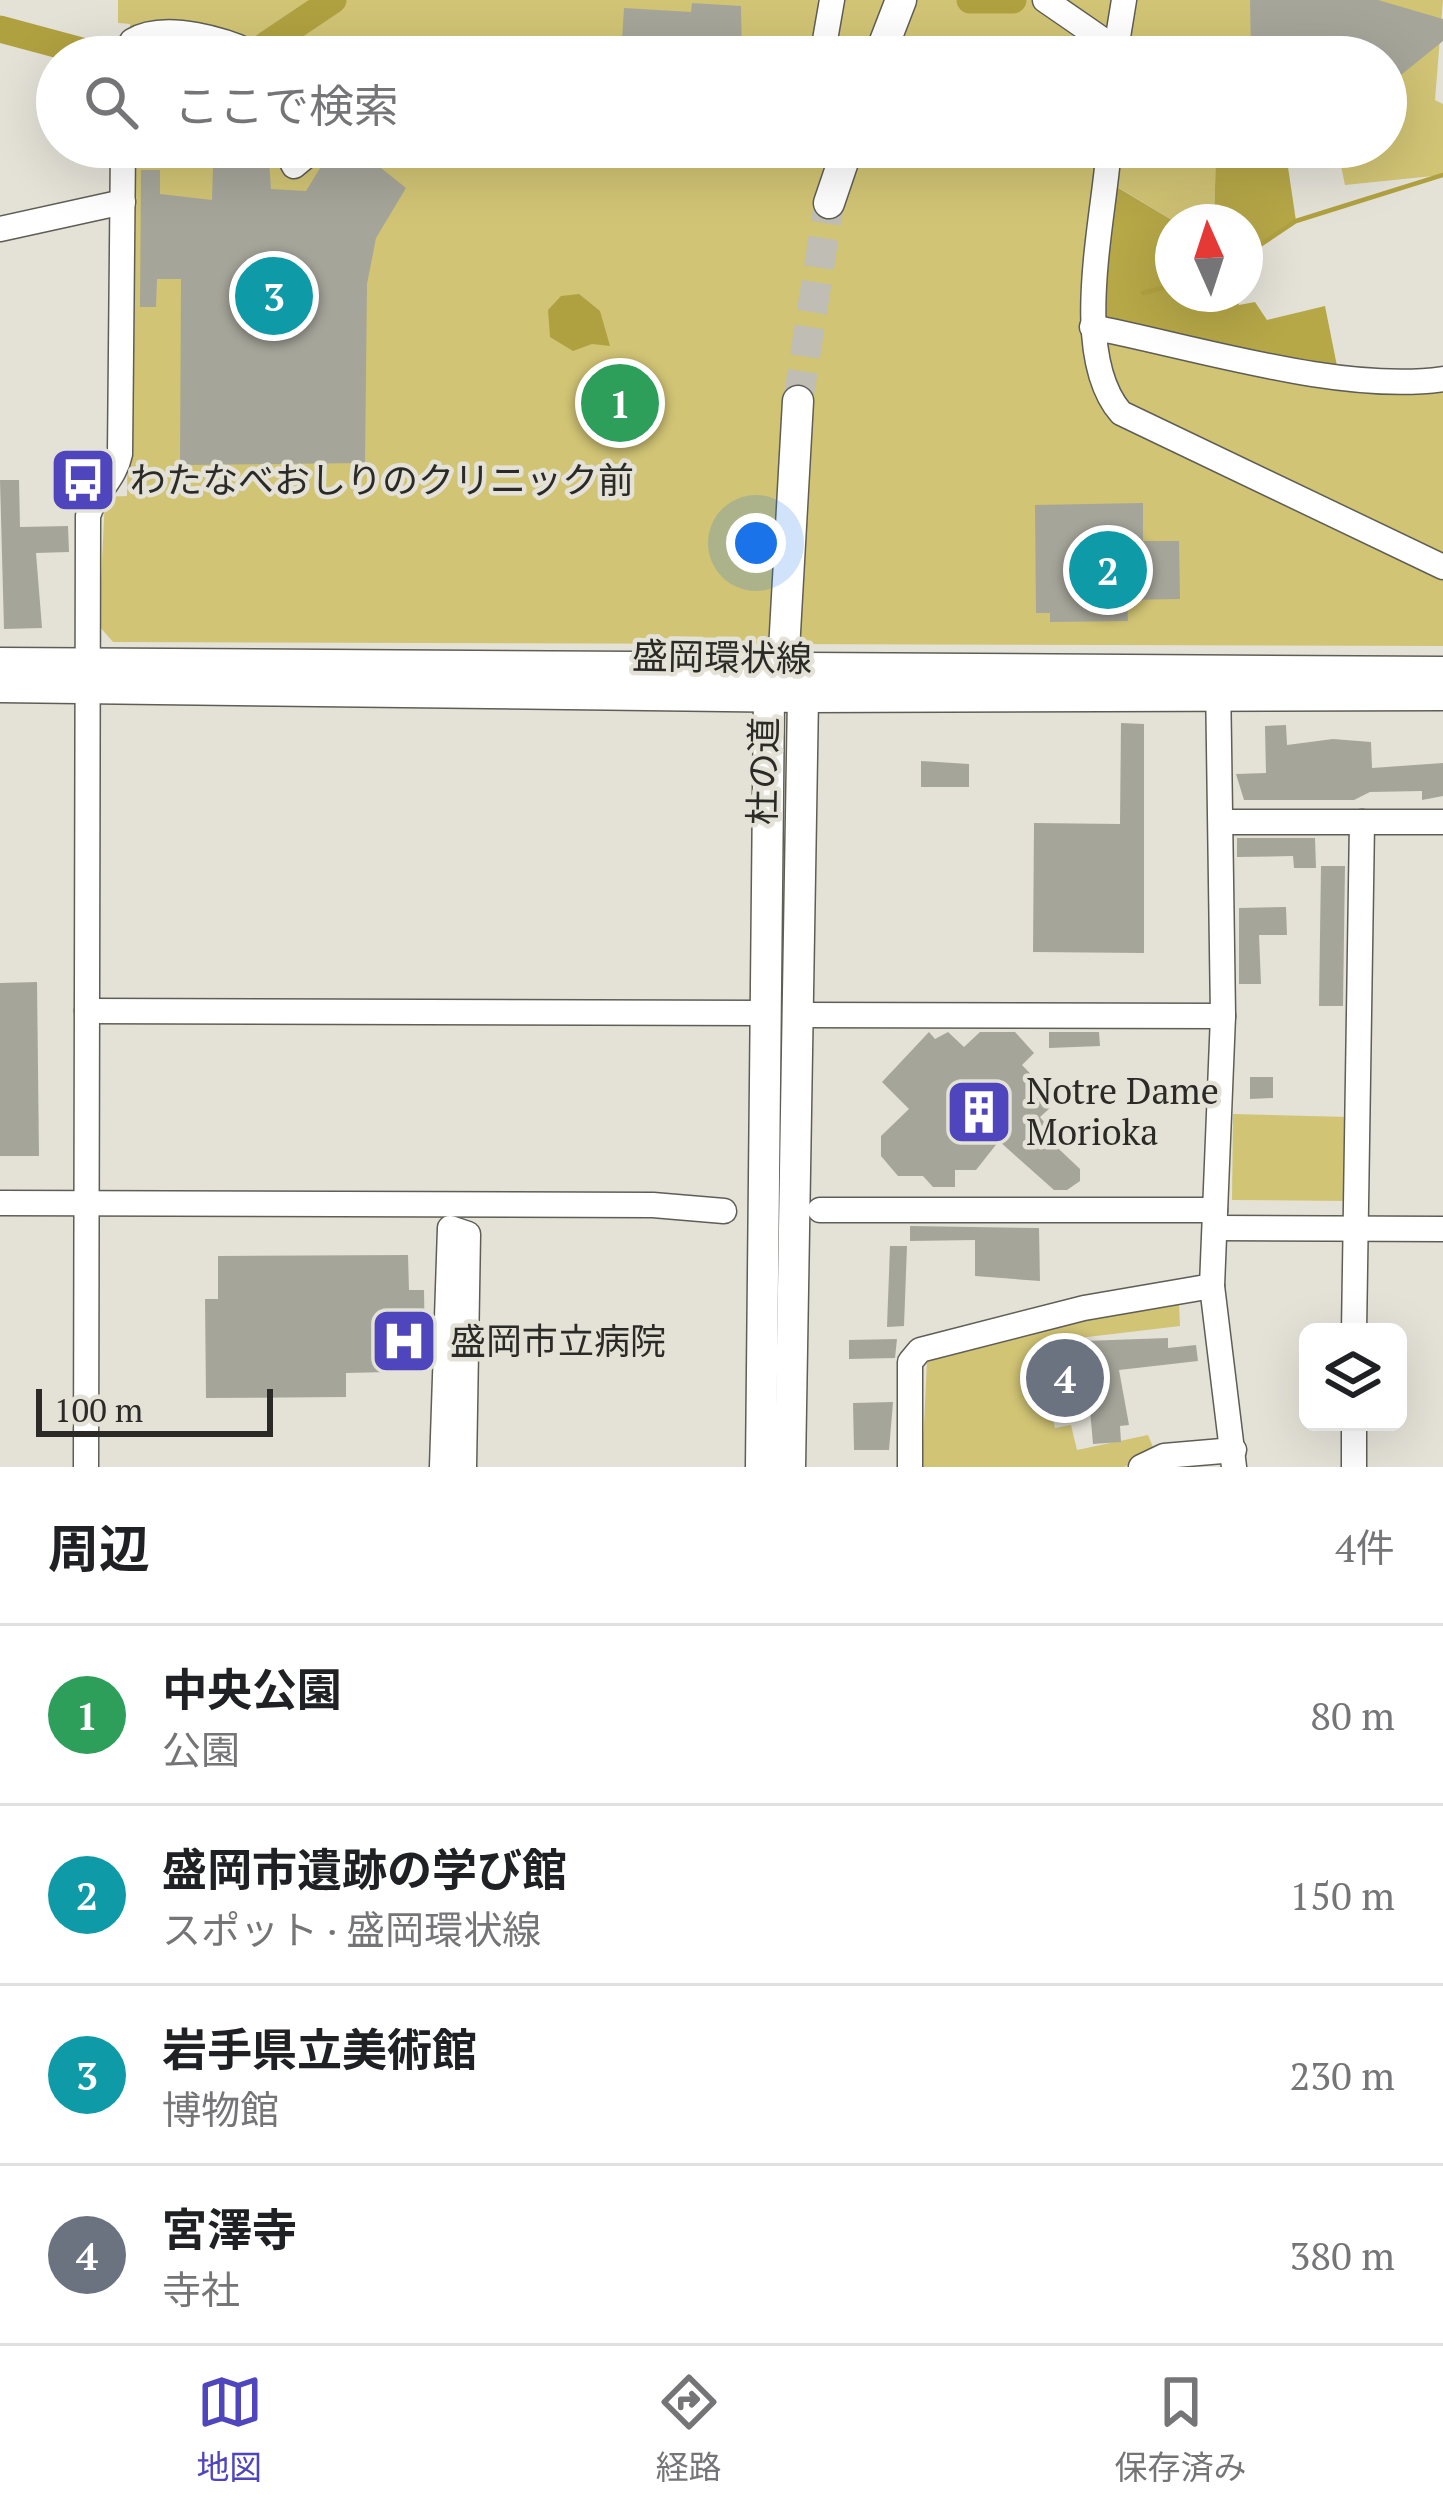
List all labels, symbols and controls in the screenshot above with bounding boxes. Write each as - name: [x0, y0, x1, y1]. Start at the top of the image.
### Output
- search box: [36, 36, 1407, 168]
- icon: search: [78, 69, 144, 135]
- text: ここで検索: [174, 75, 399, 135]
- north arrow: [1155, 204, 1263, 312]
- pin: 3: [235, 251, 313, 341]
- pin: 1: [581, 358, 659, 448]
- bus stop icon: わたなべおしりのクリニック前: [48, 445, 118, 515]
- place label: わたなべおしりのクリニック前: [130, 456, 634, 503]
- your location: [726, 513, 786, 573]
- pin: 2: [1069, 525, 1147, 615]
- street label: 盛岡環状線: [632, 631, 812, 682]
- street label: 杜の道: [738, 717, 787, 825]
- place label: Notre Dame Morioka: [1026, 1067, 1219, 1155]
- building icon: Notre Dame Morioka: [944, 1077, 1014, 1147]
- hospital icon: 盛岡市立病院: [369, 1306, 439, 1376]
- place label: 盛岡市立病院: [450, 1317, 666, 1364]
- map controls: [1299, 1323, 1407, 1431]
- button: layers: [1299, 1323, 1407, 1431]
- pin: 4: [1026, 1333, 1104, 1423]
- scale bar: [36, 1383, 273, 1436]
- text: 100 m: [54, 1388, 143, 1431]
- text: 周辺: [48, 1514, 150, 1582]
- text: 4件: [1335, 1521, 1395, 1573]
- text: 中央公園: [162, 1659, 342, 1719]
- text: 1: [76, 1689, 98, 1741]
- text: 80 m: [1310, 1689, 1395, 1741]
- text: 公園: [162, 1723, 240, 1775]
- text: 盛岡市遺跡の学び館: [162, 1839, 567, 1899]
- text: 2: [76, 1869, 98, 1921]
- text: 150 m: [1290, 1869, 1395, 1921]
- text: スポット · 盛岡環状線: [162, 1903, 541, 1955]
- text: 岩手県立美術館: [162, 2019, 477, 2079]
- text: 3: [76, 2049, 98, 2101]
- text: 230 m: [1290, 2049, 1395, 2101]
- text: 博物館: [162, 2083, 279, 2135]
- text: 宮澤寺: [162, 2199, 297, 2259]
- text: 4: [76, 2229, 98, 2281]
- text: 380 m: [1290, 2229, 1395, 2281]
- text: 寺社: [162, 2263, 240, 2315]
- tab: 地図: [197, 2369, 263, 2489]
- tab: 経路: [656, 2369, 722, 2489]
- tab: 保存済み: [1115, 2369, 1247, 2489]

